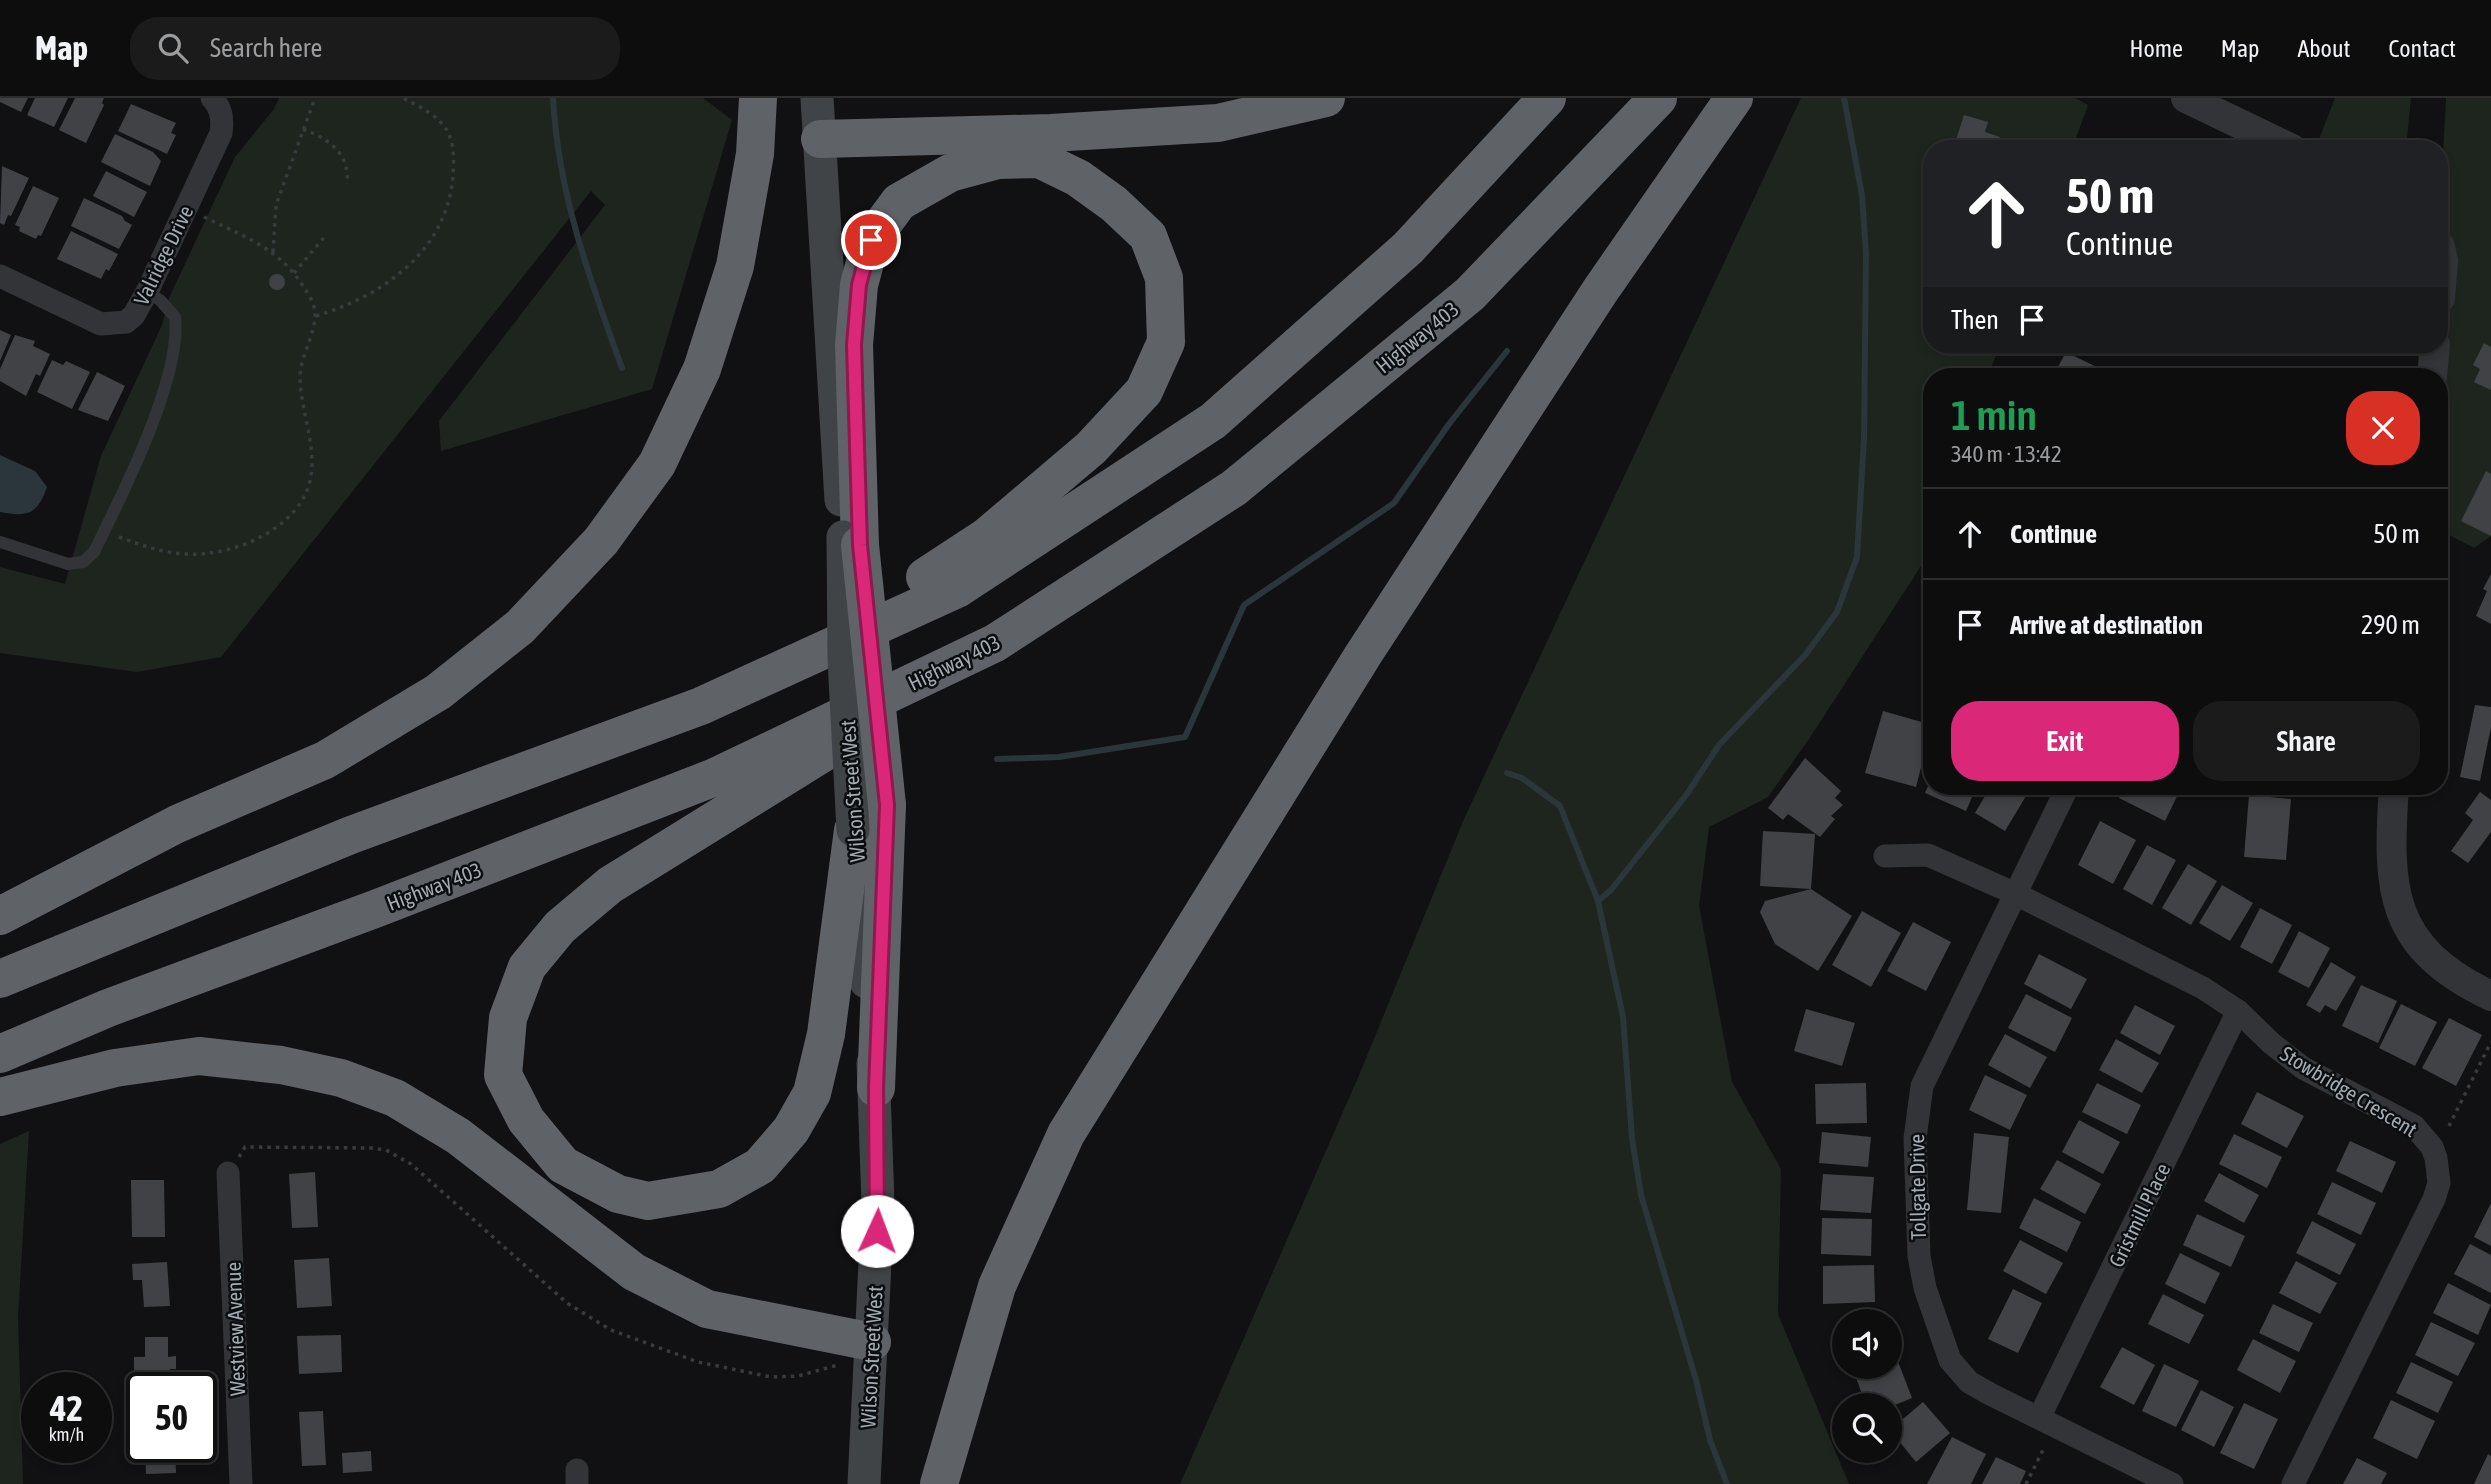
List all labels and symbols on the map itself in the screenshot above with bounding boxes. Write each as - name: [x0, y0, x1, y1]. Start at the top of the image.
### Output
- street label: Valridge Drive: [129, 201, 197, 309]
- pin: [841, 210, 901, 270]
- street label: Highway 403: [1371, 296, 1463, 378]
- street label: Highway 403: [904, 629, 1004, 695]
- street label: Wilson Street West: [835, 719, 869, 863]
- street label: Highway 403: [383, 857, 485, 915]
- street label: Stowbridge Crescent: [2276, 1041, 2422, 1141]
- street label: Tollgate Drive: [1904, 1134, 1930, 1240]
- street label: Gristmill Place: [2104, 1159, 2174, 1271]
- position arrow: [840, 1194, 914, 1268]
- street label: Westview Avenue: [221, 1262, 249, 1396]
- street label: Wilson Street West: [855, 1285, 887, 1429]
- speed limit sign: 50: [126, 1372, 217, 1463]

